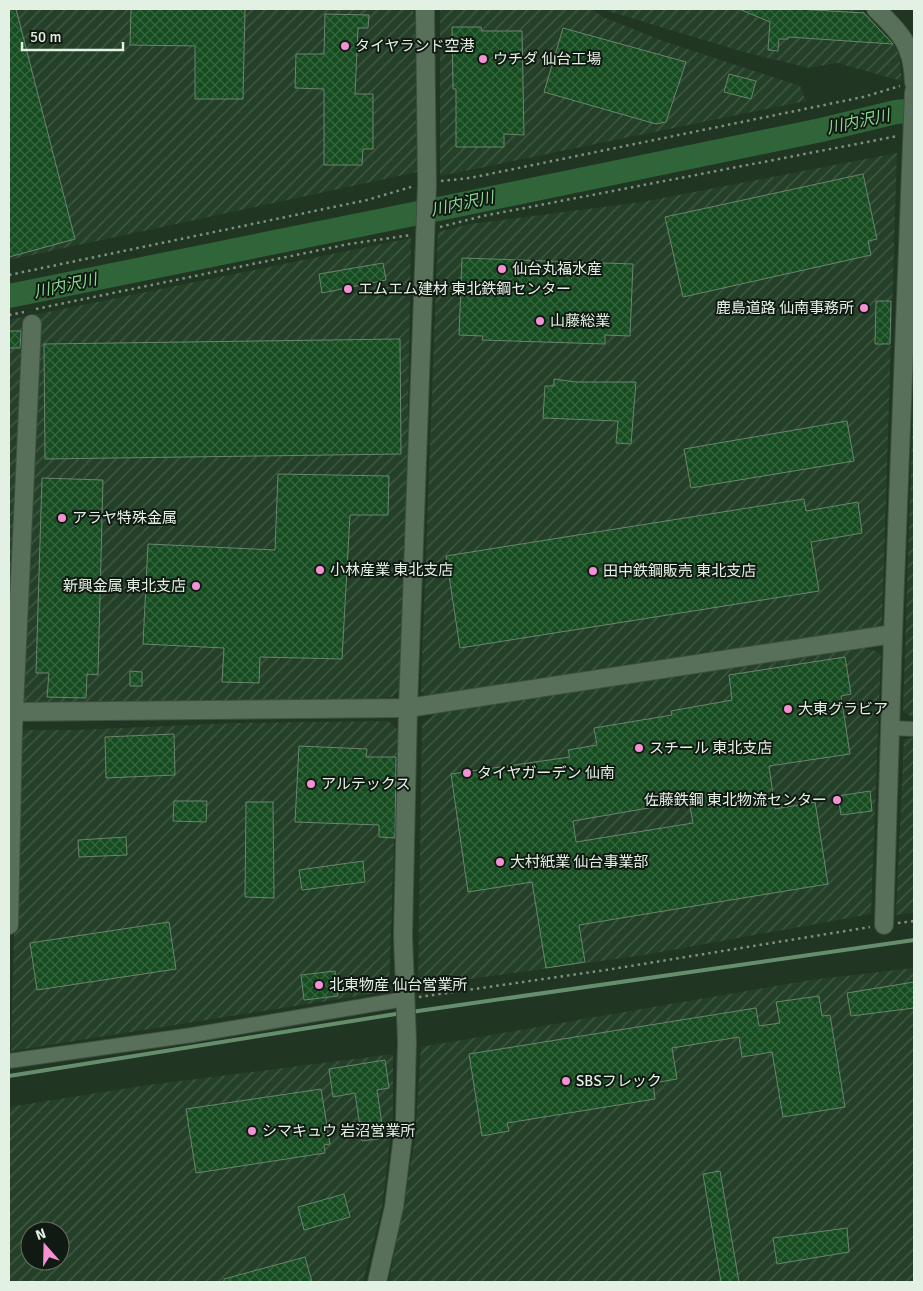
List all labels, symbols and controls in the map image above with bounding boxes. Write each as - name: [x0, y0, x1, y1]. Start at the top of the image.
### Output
- scale bar: [22, 20, 124, 52]
- text: 50 m: [30, 28, 61, 46]
- place label: タイヤランド空港: [355, 37, 475, 55]
- marker: タイヤランド空港: [339, 40, 351, 52]
- place label: ウチダ 仙台工場: [493, 50, 601, 68]
- marker: ウチダ 仙台工場: [477, 53, 489, 65]
- water label: 川内沢川: [825, 105, 894, 138]
- water label: 川内沢川: [429, 187, 498, 220]
- place label: 仙台丸福水産: [512, 260, 602, 278]
- marker: 仙台丸福水産: [496, 263, 508, 275]
- water label: 川内沢川: [32, 269, 101, 302]
- place label: エムエム建材 東北鉄鋼センター: [358, 280, 571, 298]
- marker: エムエム建材 東北鉄鋼センター: [342, 283, 354, 295]
- place label: 鹿島道路 仙南事務所: [716, 299, 854, 317]
- marker: 鹿島道路 仙南事務所: [858, 302, 870, 314]
- place label: 山藤総業: [550, 312, 610, 330]
- marker: 山藤総業: [534, 315, 546, 327]
- place label: アラヤ特殊金属: [72, 509, 177, 527]
- marker: アラヤ特殊金属: [56, 512, 68, 524]
- place label: 小林産業 東北支店: [330, 561, 453, 579]
- place label: 田中鉄鋼販売 東北支店: [603, 562, 756, 580]
- marker: 小林産業 東北支店: [314, 564, 326, 576]
- marker: 田中鉄鋼販売 東北支店: [587, 565, 599, 577]
- place label: 新興金属 東北支店: [63, 577, 186, 595]
- marker: 新興金属 東北支店: [190, 580, 202, 592]
- place label: 大東グラビア: [798, 700, 888, 718]
- marker: 大東グラビア: [782, 703, 794, 715]
- place label: スチール 東北支店: [649, 739, 772, 757]
- marker: スチール 東北支店: [633, 742, 645, 754]
- place label: タイヤガーデン 仙南: [477, 764, 615, 782]
- marker: タイヤガーデン 仙南: [461, 767, 473, 779]
- place label: アルテックス: [321, 775, 410, 793]
- marker: アルテックス: [305, 778, 317, 790]
- place label: 佐藤鉄鋼 東北物流センター: [644, 791, 827, 809]
- marker: 佐藤鉄鋼 東北物流センター: [831, 794, 843, 806]
- place label: 大村紙業 仙台事業部: [510, 853, 648, 871]
- marker: 大村紙業 仙台事業部: [494, 856, 506, 868]
- place label: 北東物産 仙台営業所: [329, 976, 467, 994]
- marker: 北東物産 仙台営業所: [313, 979, 325, 991]
- place label: SBSフレック: [576, 1072, 662, 1090]
- marker: SBSフレック: [560, 1075, 572, 1087]
- place label: シマキュウ 岩沼営業所: [262, 1122, 415, 1140]
- marker: シマキュウ 岩沼営業所: [246, 1125, 258, 1137]
- north arrow: [20, 1221, 70, 1271]
- text: N: [33, 1225, 48, 1244]

